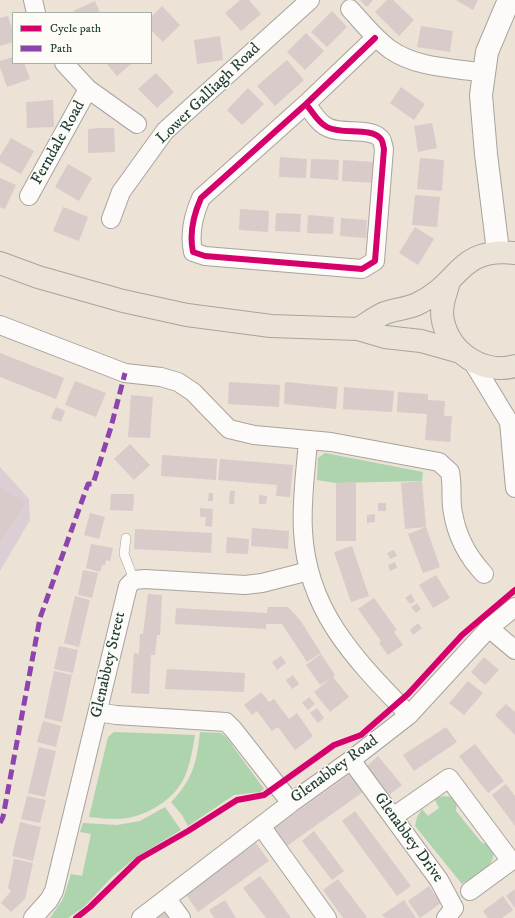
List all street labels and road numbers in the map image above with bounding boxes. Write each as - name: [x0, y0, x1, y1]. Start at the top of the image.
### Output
- street label: Lower Galliagh Road: [153, 40, 265, 148]
- street label: Ferndale Road: [28, 98, 90, 188]
- street label: Glenabbey Street: [87, 610, 131, 720]
- street label: Glenabbey Road: [287, 732, 383, 808]
- street label: Glenabbey Drive: [369, 789, 447, 887]

